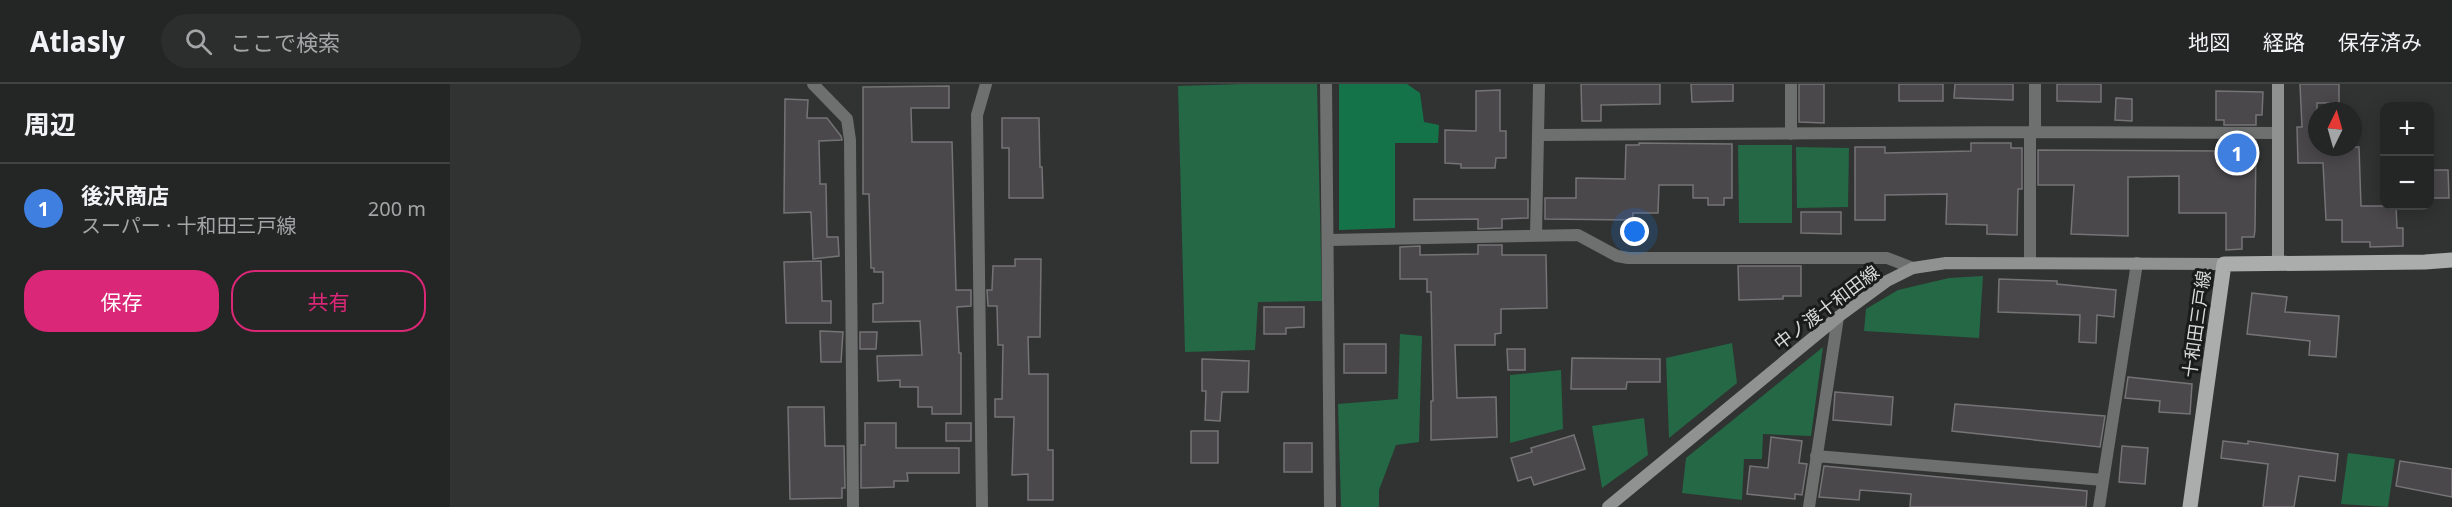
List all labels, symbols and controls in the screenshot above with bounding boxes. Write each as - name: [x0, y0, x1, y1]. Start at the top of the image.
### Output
- search box: [161, 14, 581, 68]
- text: Atlasly: [30, 22, 125, 60]
- icon: search: [182, 25, 215, 58]
- text: ここで検索: [230, 27, 340, 57]
- text: 地図: [2188, 28, 2230, 56]
- text: 経路: [2263, 28, 2305, 56]
- text: 保存済み: [2338, 28, 2422, 56]
- north arrow: [2308, 102, 2362, 156]
- map controls: [2380, 102, 2434, 210]
- button: +: [2380, 102, 2434, 156]
- text: 周辺: [24, 106, 76, 142]
- pin: 1: [2218, 130, 2256, 176]
- button: −: [2380, 156, 2434, 210]
- text: 後沢商店: [81, 180, 169, 210]
- text: 1: [38, 195, 49, 222]
- text: 200 m: [368, 195, 426, 222]
- text: スーパー · 十和田三戸線: [81, 212, 297, 239]
- your location: [1620, 217, 1649, 246]
- street label: 中ノ渡十和田線: [1768, 260, 1884, 354]
- street label: 十和田三戸線: [2177, 269, 2215, 379]
- button: 保存: [24, 270, 219, 332]
- button: 共有: [231, 270, 426, 332]

